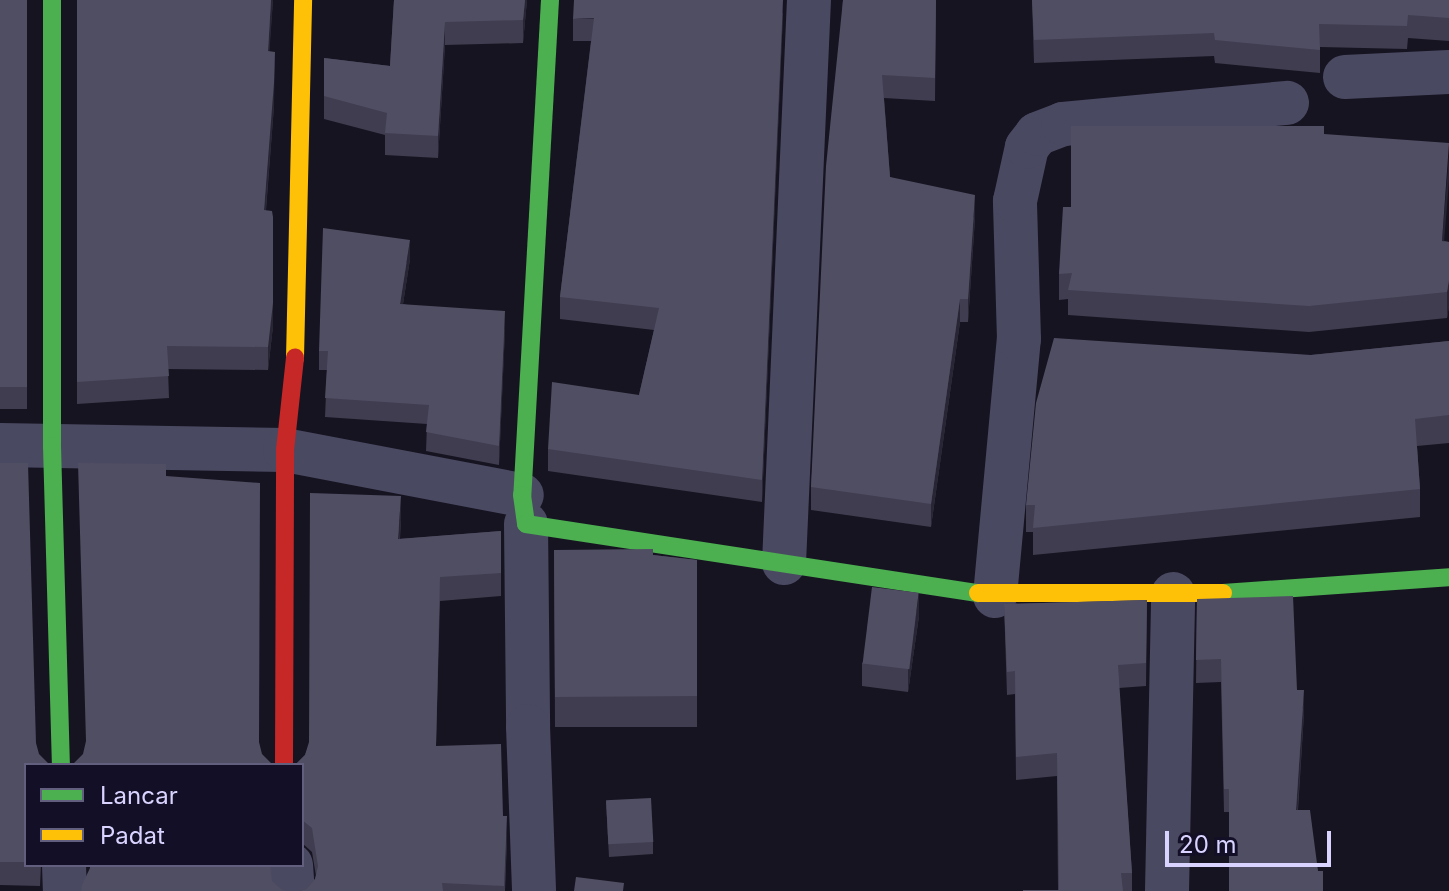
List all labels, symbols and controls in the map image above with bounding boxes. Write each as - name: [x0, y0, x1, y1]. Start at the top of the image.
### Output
- legend: [24, 763, 304, 867]
- text: Lancar: [100, 781, 178, 810]
- scale bar: [1169, 815, 1335, 865]
- text: Padat: [100, 821, 165, 850]
- text: 20 m: [1179, 830, 1237, 859]

